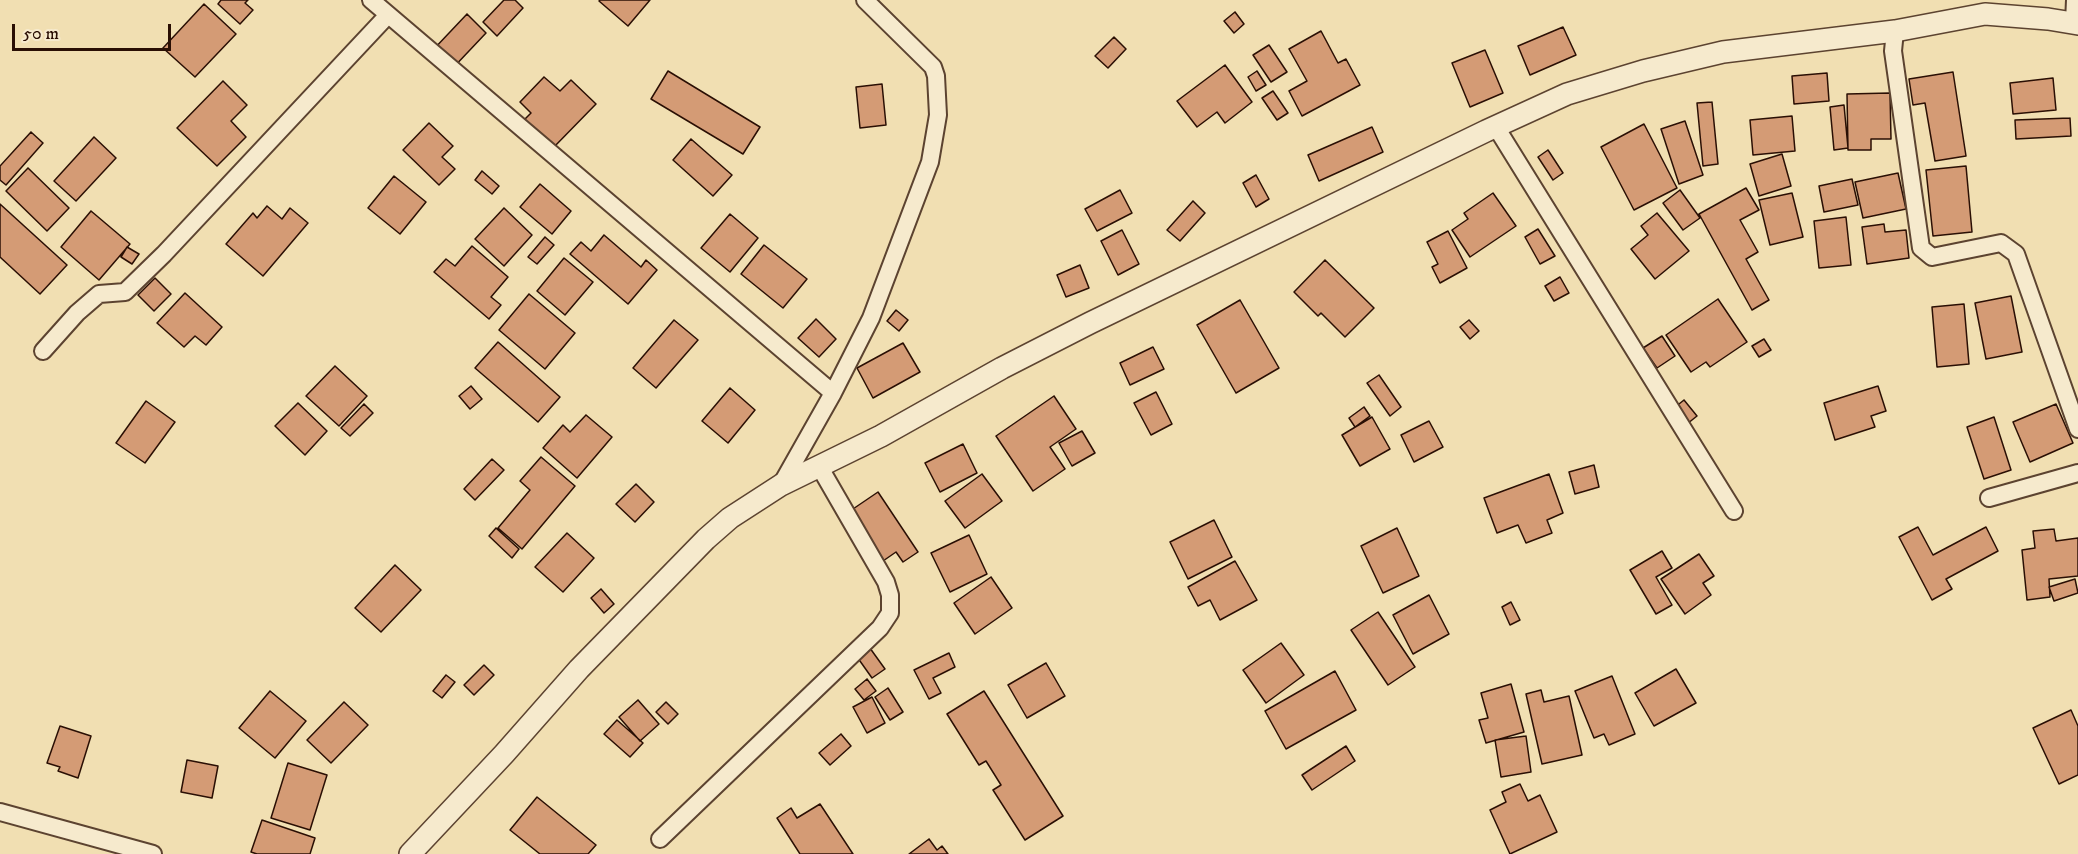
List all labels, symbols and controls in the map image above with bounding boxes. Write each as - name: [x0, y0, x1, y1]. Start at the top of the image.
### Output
- scale bar: [15, 12, 174, 50]
- text: 50 m: [23, 23, 59, 45]

